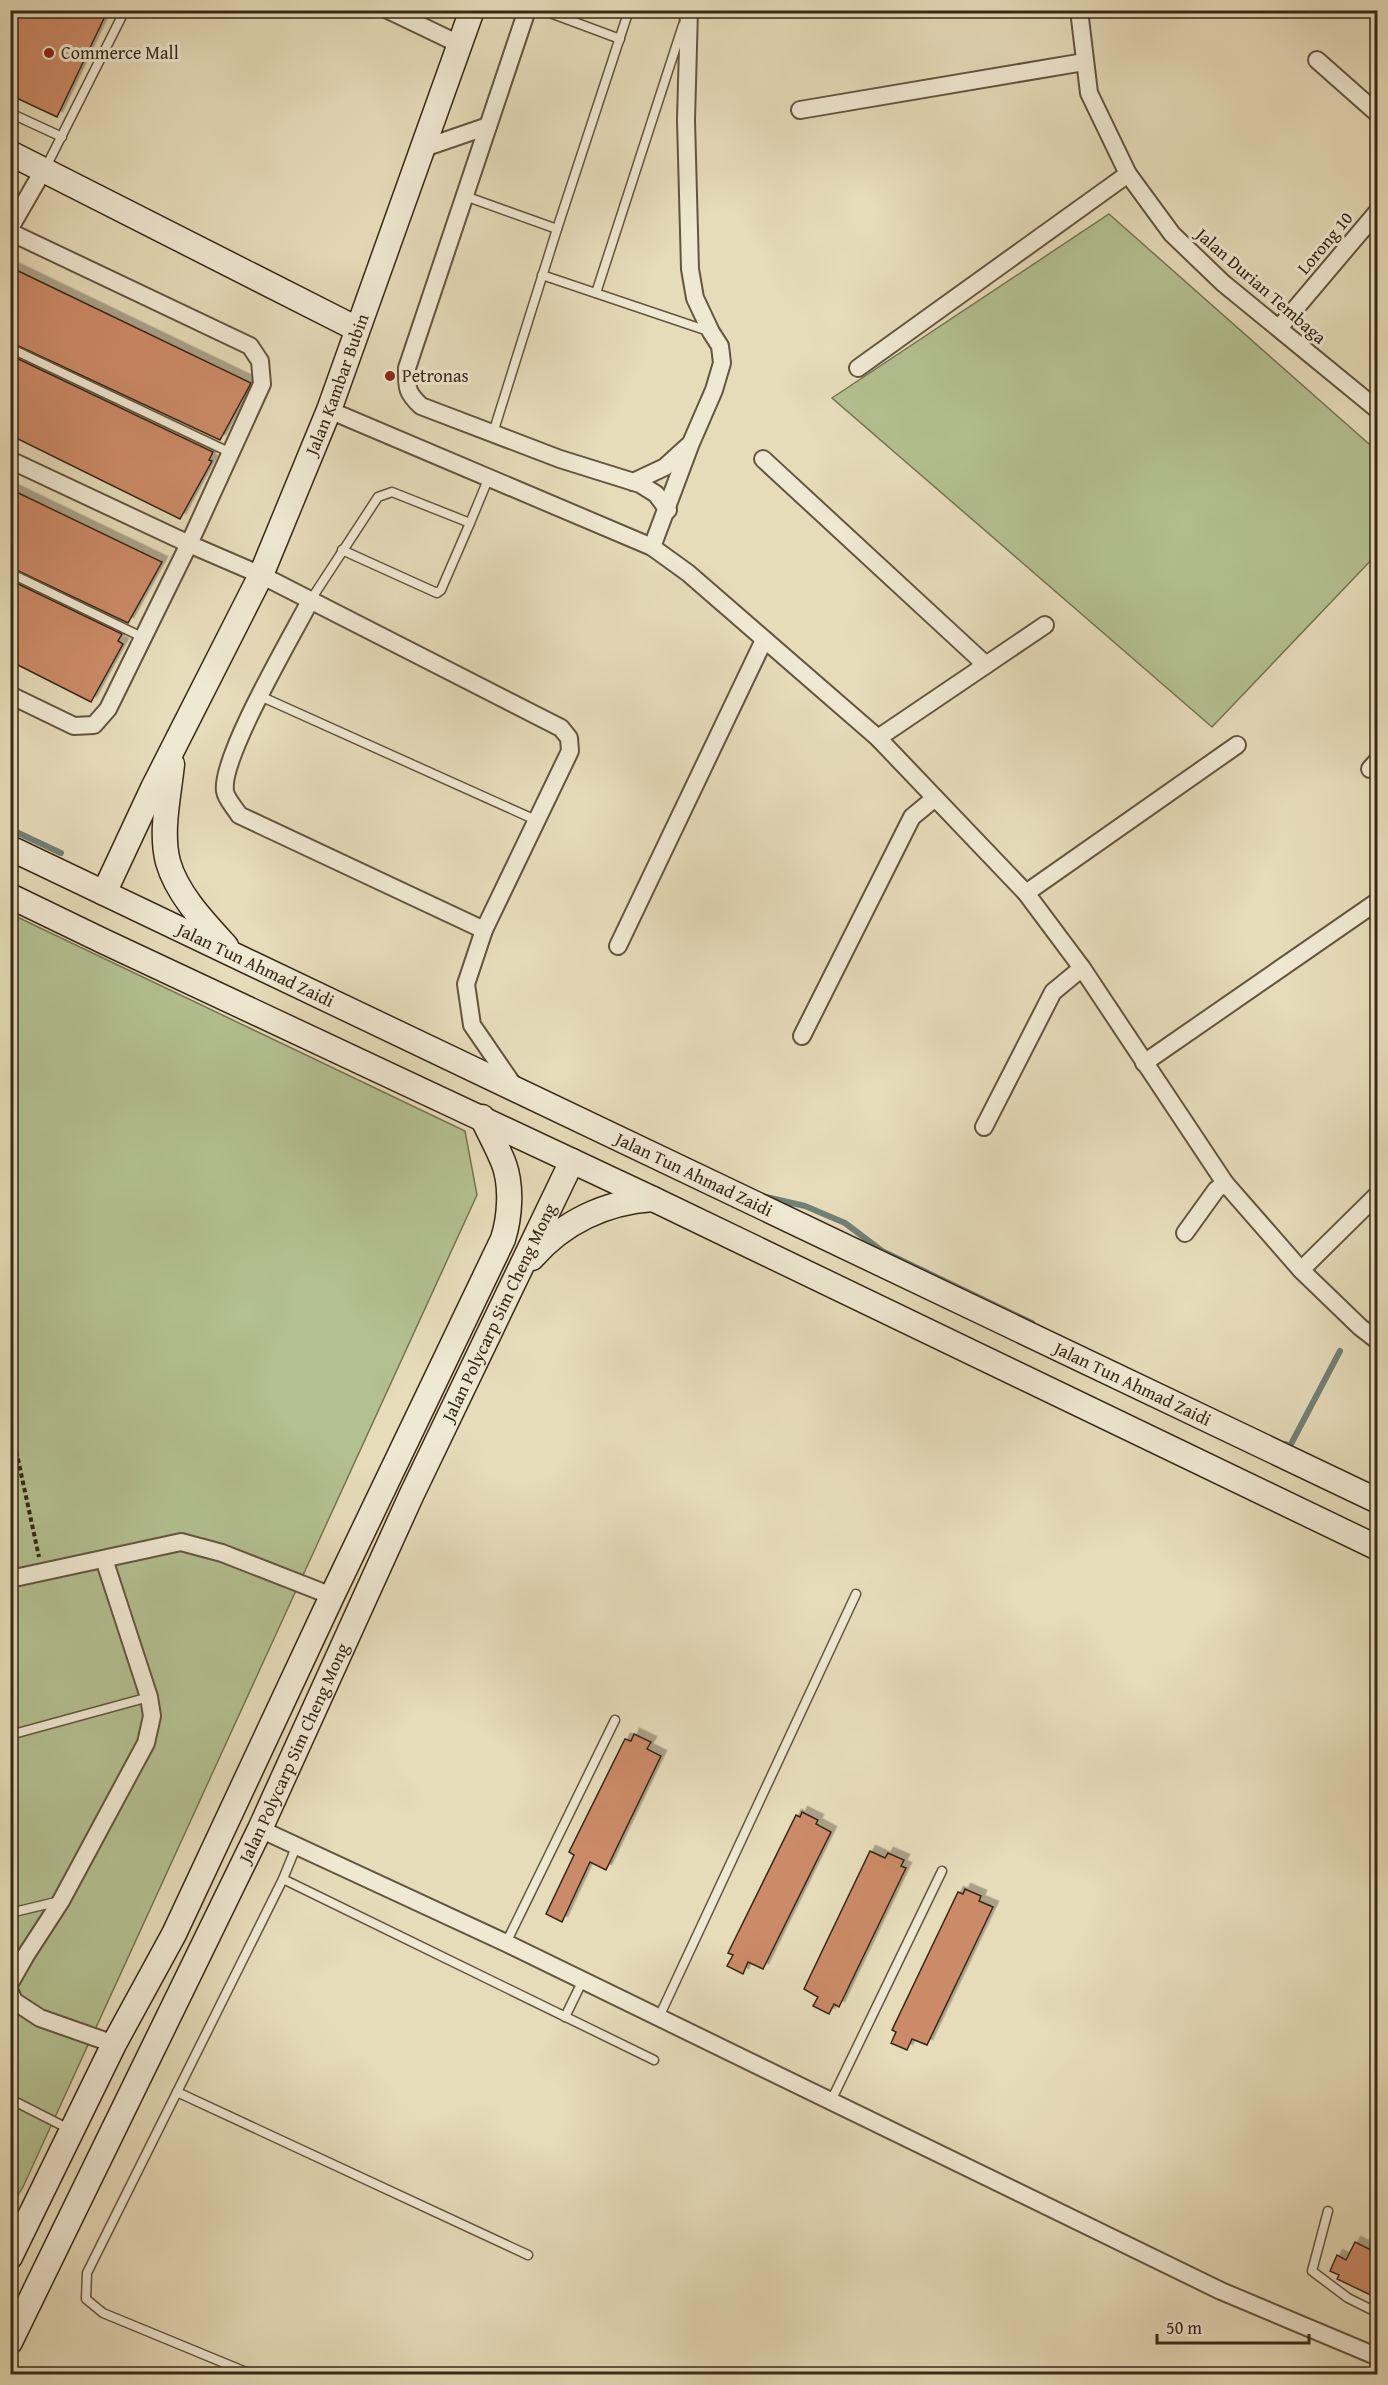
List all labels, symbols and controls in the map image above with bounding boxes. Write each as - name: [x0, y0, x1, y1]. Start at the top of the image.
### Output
- place label: Commerce Mall: [61, 39, 179, 66]
- marker: Commerce Mall: [42, 46, 56, 60]
- street label: Lorong 10: [1290, 205, 1359, 280]
- street label: Jalan Durian Tembaga: [1189, 220, 1333, 350]
- street label: Jalan Kambar Bubin: [297, 310, 375, 461]
- place label: Petronas: [402, 362, 469, 389]
- marker: Petronas: [383, 369, 397, 383]
- street label: Jalan Tun Ahmad Zaidi: [171, 915, 339, 1014]
- street label: Jalan Tun Ahmad Zaidi: [609, 1124, 777, 1223]
- street label: Jalan Polycarp Sim Cheng Mong: [434, 1198, 563, 1428]
- street label: Jalan Tun Ahmad Zaidi: [1048, 1333, 1216, 1433]
- street label: Jalan Polycarp Sim Cheng Mong: [231, 1638, 356, 1869]
- scale bar: [1157, 2307, 1308, 2345]
- text: 50 m: [1166, 2314, 1202, 2341]

